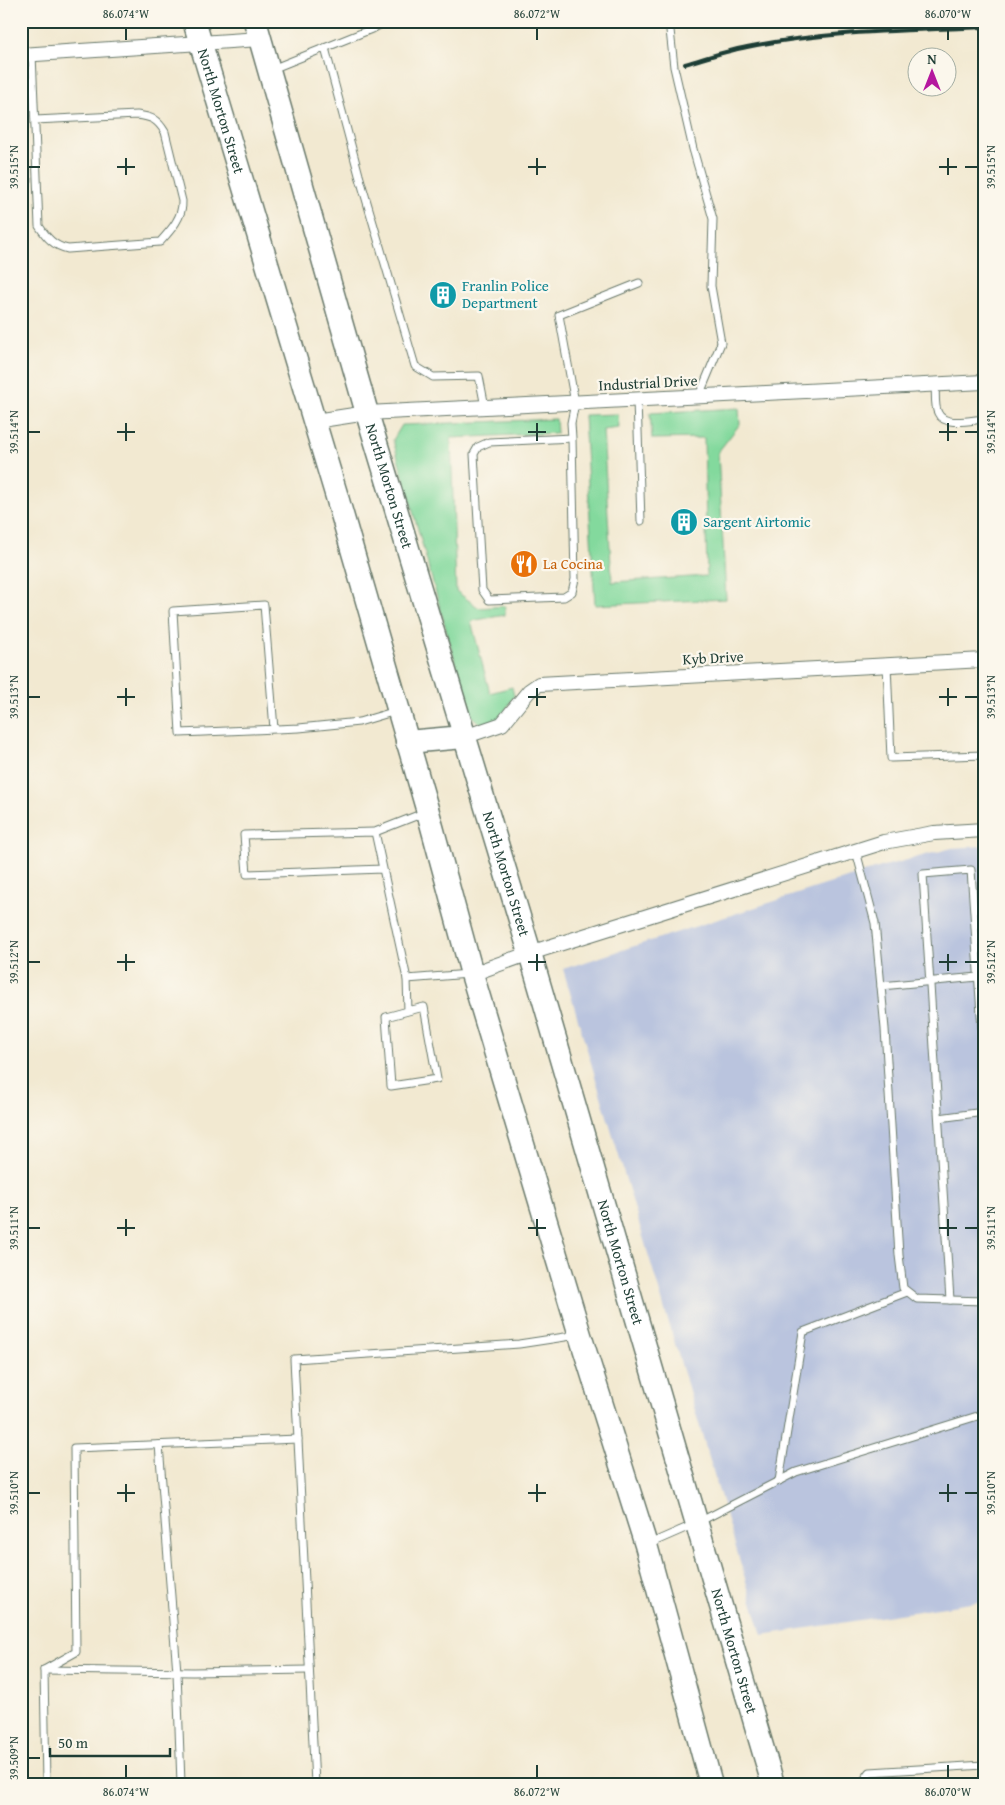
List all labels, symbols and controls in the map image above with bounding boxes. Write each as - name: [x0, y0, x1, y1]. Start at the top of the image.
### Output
- text: 86.074°W: [103, 5, 150, 22]
- text: 86.072°W: [514, 5, 561, 22]
- text: 86.070°W: [925, 5, 972, 22]
- street label: North Morton Street: [193, 46, 250, 177]
- north arrow: [908, 48, 958, 98]
- text: N: [927, 49, 937, 69]
- text: 39.515°N: [5, 145, 22, 189]
- text: 39.515°N: [982, 145, 999, 189]
- place label: Franlin Police Department: [462, 275, 549, 313]
- building icon: Franlin Police Department: [428, 280, 458, 310]
- street label: Industrial Drive: [598, 369, 698, 396]
- text: 39.514°N: [5, 410, 22, 454]
- text: 39.514°N: [982, 410, 999, 454]
- street label: North Morton Street: [361, 421, 419, 552]
- building icon: Sargent Airtomic: [669, 507, 699, 537]
- place label: Sargent Airtomic: [703, 511, 811, 532]
- restaurant icon: La Cocina: [509, 549, 539, 579]
- place label: La Cocina: [543, 553, 603, 574]
- street label: Kyb Drive: [682, 645, 744, 670]
- text: 39.513°N: [5, 675, 22, 719]
- text: 39.513°N: [982, 675, 999, 719]
- street label: North Morton Street: [478, 809, 536, 939]
- text: 39.512°N: [5, 940, 22, 984]
- text: 39.512°N: [982, 940, 999, 984]
- street label: North Morton Street: [593, 1197, 649, 1328]
- text: 39.511°N: [5, 1206, 22, 1250]
- text: 39.511°N: [982, 1206, 999, 1250]
- text: 39.510°N: [5, 1471, 22, 1515]
- text: 39.510°N: [982, 1471, 999, 1515]
- street label: North Morton Street: [706, 1586, 763, 1717]
- scale bar: [50, 1725, 170, 1757]
- text: 50 m: [58, 1732, 89, 1753]
- text: 39.509°N: [5, 1736, 22, 1780]
- text: 86.074°W: [103, 1783, 150, 1800]
- text: 86.072°W: [514, 1783, 561, 1800]
- text: 86.070°W: [925, 1783, 972, 1800]

